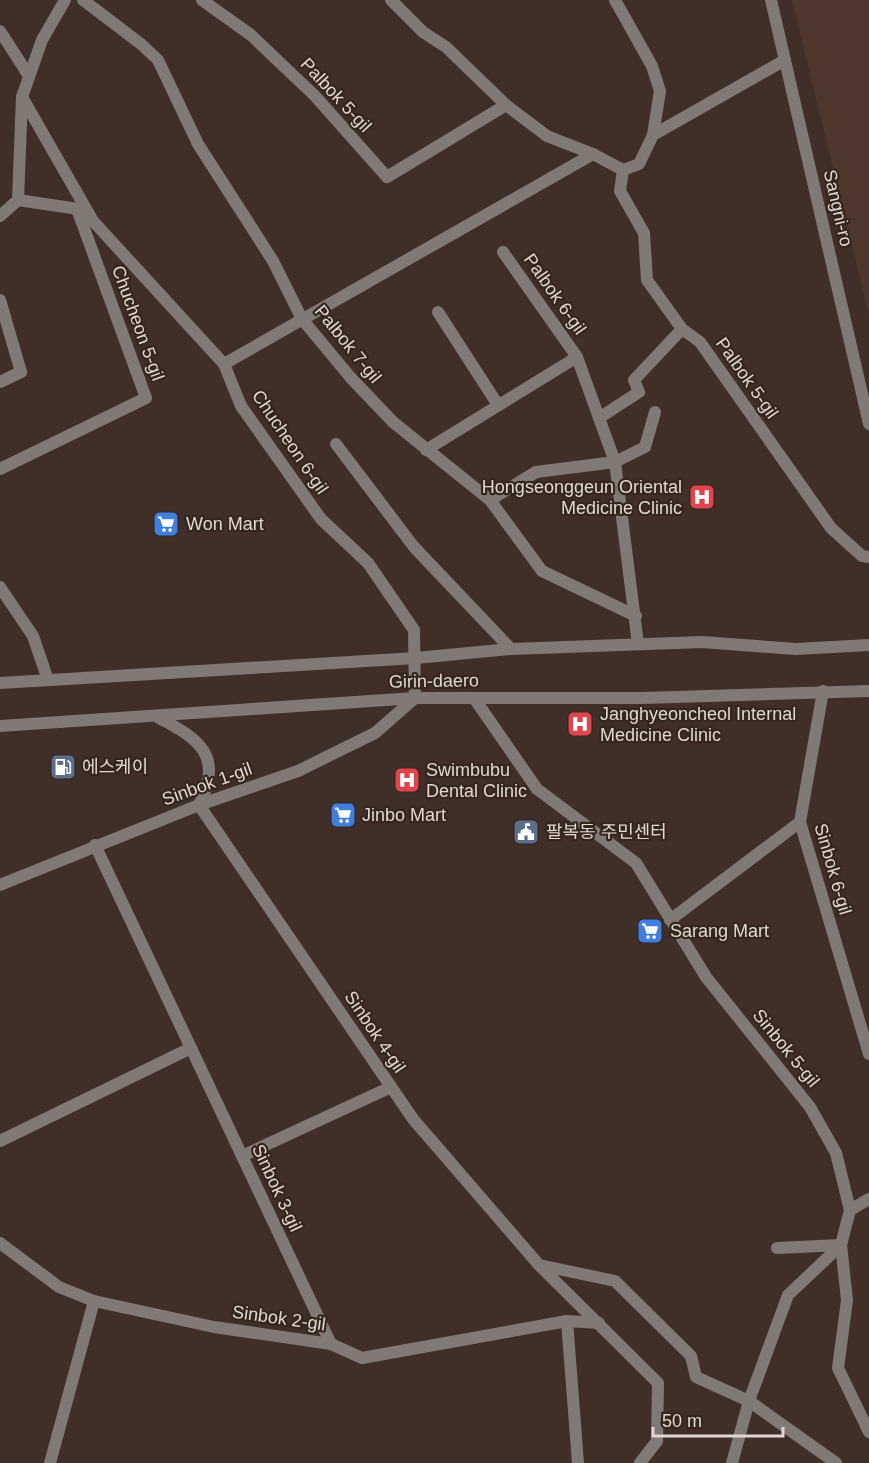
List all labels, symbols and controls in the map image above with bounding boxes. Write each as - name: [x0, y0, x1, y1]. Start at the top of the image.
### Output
- street label: Palbok 5-gil: [297, 54, 375, 136]
- street label: Sangni-ro: [819, 168, 857, 248]
- street label: Palbok 6-gil: [520, 250, 590, 338]
- street label: Chucheon 5-gil: [108, 263, 168, 383]
- street label: Palbok 7-gil: [311, 301, 385, 387]
- street label: Palbok 5-gil: [712, 334, 782, 422]
- street label: Chucheon 6-gil: [248, 386, 332, 498]
- place label: Hongseonggeun Oriental Medicine Clinic: [482, 477, 682, 518]
- hospital icon: Hongseonggeun Oriental Medicine Clinic: [687, 482, 717, 512]
- supermarket icon: Won Mart: [151, 509, 181, 539]
- place label: Won Mart: [186, 514, 264, 534]
- street label: Girin-daero: [389, 670, 479, 692]
- place label: Janghyeoncheol Internal Medicine Clinic: [600, 704, 796, 745]
- hospital icon: Janghyeoncheol Internal Medicine Clinic: [565, 709, 595, 739]
- fuel station icon: 에스케이: [48, 752, 78, 782]
- place label: 에스케이: [82, 757, 148, 777]
- street label: Sinbok 1-gil: [159, 759, 255, 809]
- place label: Swimbubu Dental Clinic: [426, 760, 527, 801]
- hospital icon: Swimbubu Dental Clinic: [392, 765, 422, 795]
- supermarket icon: Jinbo Mart: [328, 800, 358, 830]
- place label: Jinbo Mart: [362, 805, 446, 825]
- public building icon: 팔복동 주민센터: [511, 817, 541, 847]
- street label: Sinbok 6-gil: [810, 821, 856, 917]
- place label: 팔복동 주민센터: [546, 822, 667, 842]
- supermarket icon: Sarang Mart: [635, 916, 665, 946]
- place label: Sarang Mart: [670, 921, 769, 941]
- street label: Sinbok 4-gil: [340, 987, 410, 1077]
- street label: Sinbok 5-gil: [749, 1005, 823, 1091]
- street label: Sinbok 3-gil: [248, 1141, 306, 1235]
- street label: Sinbok 2-gil: [231, 1302, 327, 1334]
- scale bar: [653, 1400, 784, 1438]
- text: 50 m: [662, 1411, 702, 1431]

